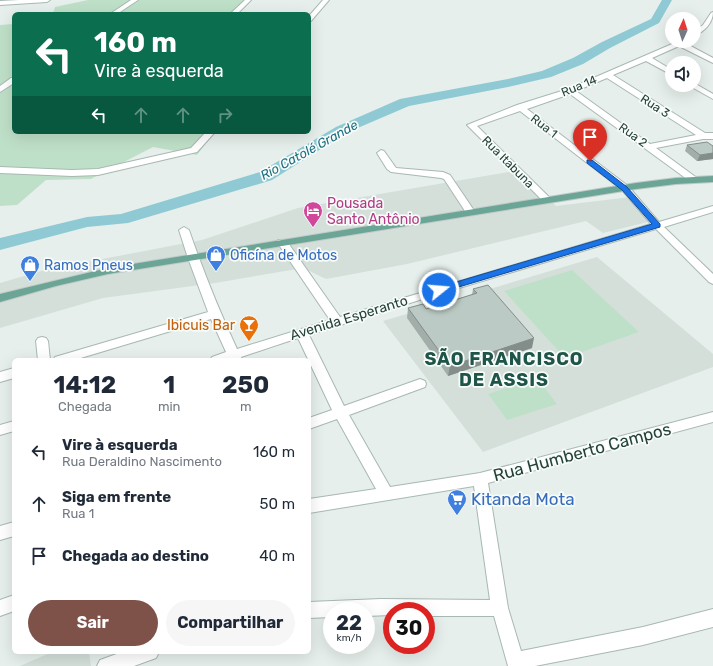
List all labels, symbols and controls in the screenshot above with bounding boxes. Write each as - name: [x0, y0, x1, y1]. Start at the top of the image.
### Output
- north arrow: [665, 12, 701, 48]
- map controls: [665, 12, 701, 92]
- text: 160 m: [94, 26, 177, 59]
- icon: left: [28, 28, 80, 80]
- button: sound: [665, 56, 701, 92]
- text: Vire à esquerda: [94, 60, 224, 82]
- street label: Rua 14: [559, 72, 599, 99]
- street label: Rua 3: [638, 91, 672, 121]
- icon: left: [88, 104, 110, 126]
- icon: ahead: [130, 104, 152, 126]
- icon: ahead: [172, 104, 194, 126]
- icon: right: [214, 104, 236, 126]
- street label: Rua 1: [528, 111, 560, 141]
- water label: Rio Catolé Grande: [258, 117, 360, 183]
- pin: [573, 120, 607, 161]
- street label: Rua 2: [616, 120, 650, 150]
- icon: arrive: [579, 126, 601, 148]
- street label: Rua Itabuna: [479, 133, 537, 191]
- place label: Pousada Santo Antônio: [327, 195, 420, 228]
- hotel icon: Pousada Santo Antônio: [302, 200, 324, 228]
- shop icon: Oficína de Motos: [205, 244, 227, 272]
- place label: Oficína de Motos: [230, 247, 337, 264]
- shop icon: Ramos Pneus: [19, 254, 41, 282]
- place label: Ramos Pneus: [44, 257, 133, 274]
- position arrow: [418, 269, 460, 311]
- street label: Avenida Esperanto: [288, 292, 410, 344]
- bar icon: Ibicuis Bar: [238, 314, 260, 342]
- place label: Ibicuis Bar: [167, 317, 236, 334]
- district label: SÃO FRANCISCO DE ASSIS: [424, 348, 584, 391]
- text: 14:12: [54, 371, 116, 399]
- text: 1: [163, 371, 175, 399]
- text: 250: [222, 371, 269, 399]
- text: Chegada: [58, 399, 112, 414]
- text: min: [158, 399, 180, 414]
- text: m: [240, 399, 252, 414]
- street label: Rua Humberto Campos: [491, 419, 673, 485]
- text: Vire à esquerda: [62, 436, 178, 454]
- icon: left: [28, 441, 50, 463]
- text: 160 m: [253, 443, 295, 461]
- text: Rua Deraldino Nascimento: [62, 454, 222, 469]
- text: Siga em frente: [62, 488, 171, 506]
- supermarket icon: Kitanda Mota: [446, 488, 468, 516]
- place label: Kitanda Mota: [471, 489, 575, 509]
- icon: ahead: [28, 493, 50, 515]
- text: 50 m: [260, 495, 295, 513]
- text: Rua 1: [62, 506, 94, 521]
- icon: arrive: [28, 545, 50, 567]
- text: Chegada ao destino: [62, 547, 209, 565]
- text: 40 m: [259, 547, 295, 565]
- button: Sair: [28, 600, 158, 646]
- button: Compartilhar: [166, 600, 295, 646]
- speed limit sign: 30: [383, 602, 435, 654]
- text: 22: [336, 611, 362, 635]
- text: km/h: [337, 632, 361, 644]

